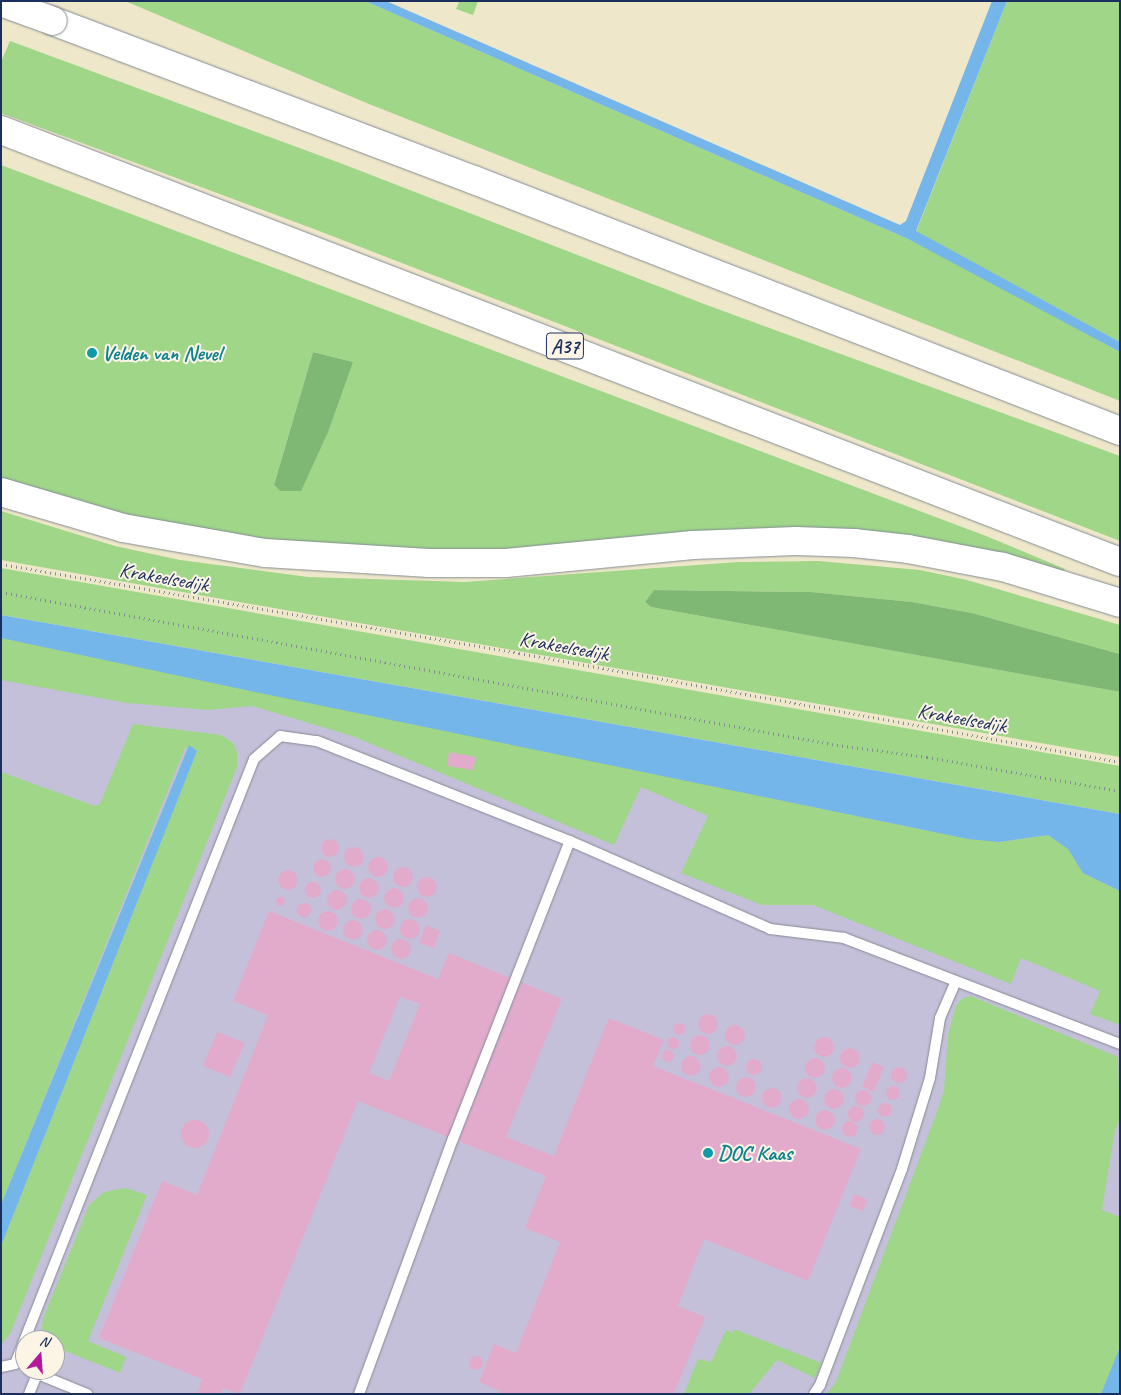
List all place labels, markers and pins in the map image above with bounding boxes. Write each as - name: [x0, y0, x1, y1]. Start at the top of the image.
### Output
- place label: Velden van Nevel: [102, 340, 222, 366]
- marker: Velden van Nevel: [86, 347, 98, 359]
- place label: DOC Kaas: [718, 1140, 791, 1166]
- marker: DOC Kaas: [702, 1147, 714, 1159]

